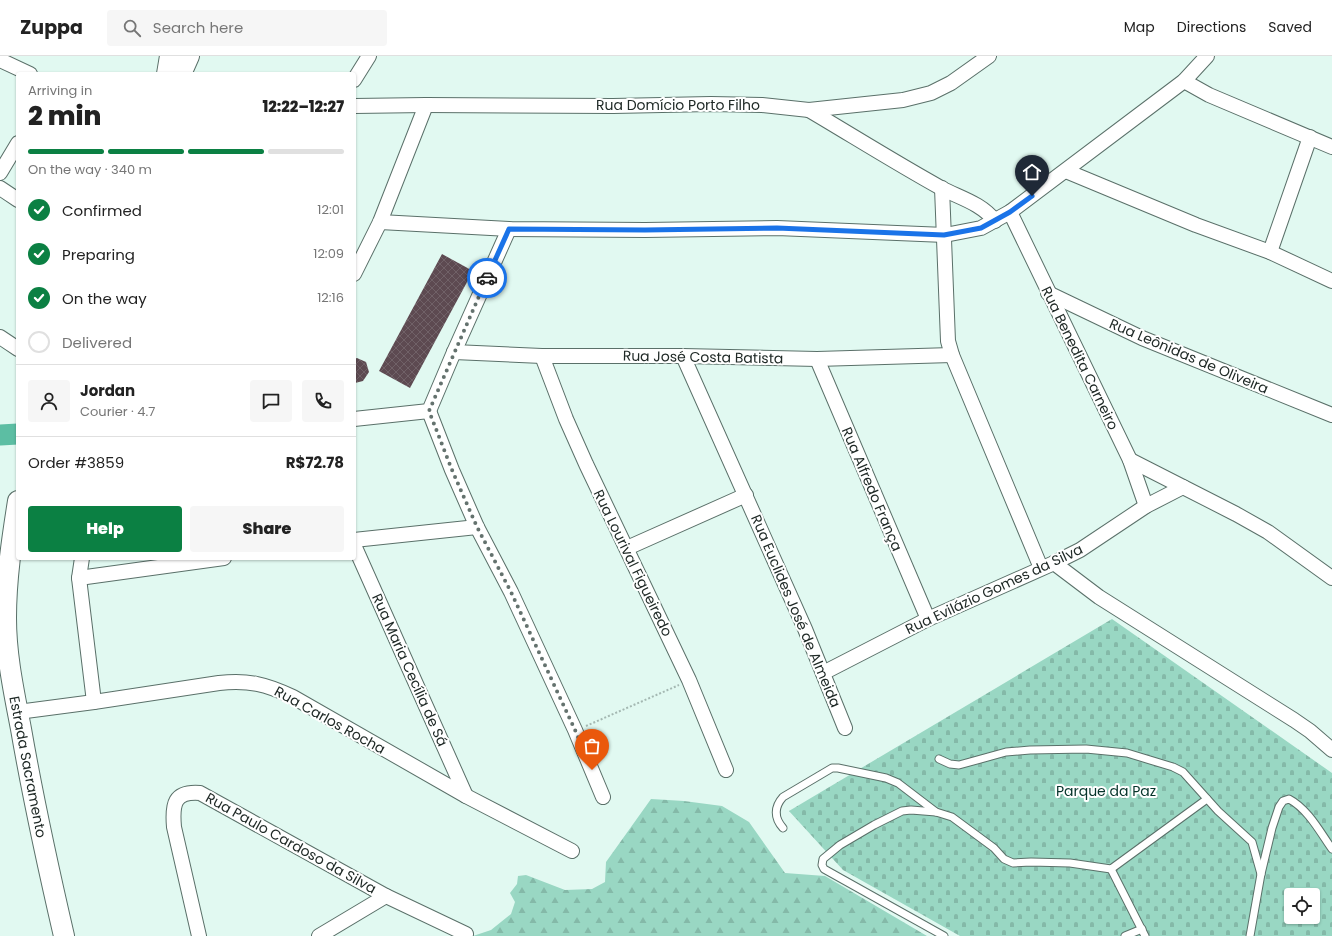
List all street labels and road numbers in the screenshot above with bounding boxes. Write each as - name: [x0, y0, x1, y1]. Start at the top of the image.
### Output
- street label: Rua Domício Porto Filho: [596, 95, 760, 115]
- street label: Rua Benedita Carneiro: [1036, 283, 1124, 433]
- street label: Rua Leônidas de Oliveira: [1106, 313, 1272, 399]
- street label: Rua José Costa Batista: [623, 346, 783, 368]
- street label: Rua Alfredo França: [837, 424, 907, 554]
- street label: Rua Lourival Figueiredo: [589, 486, 677, 640]
- street label: Rua Euclides José de Almeida: [746, 511, 846, 711]
- street label: Rua Evilázio Gomes da Silva: [902, 539, 1086, 639]
- street label: Rua Maria Cecília de Sá: [367, 590, 453, 750]
- street label: Rua Carlos Rocha: [271, 681, 389, 759]
- street label: Estrada Sacramento: [4, 694, 52, 840]
- street label: Rua Paulo Cardoso da Silva: [202, 788, 380, 898]

